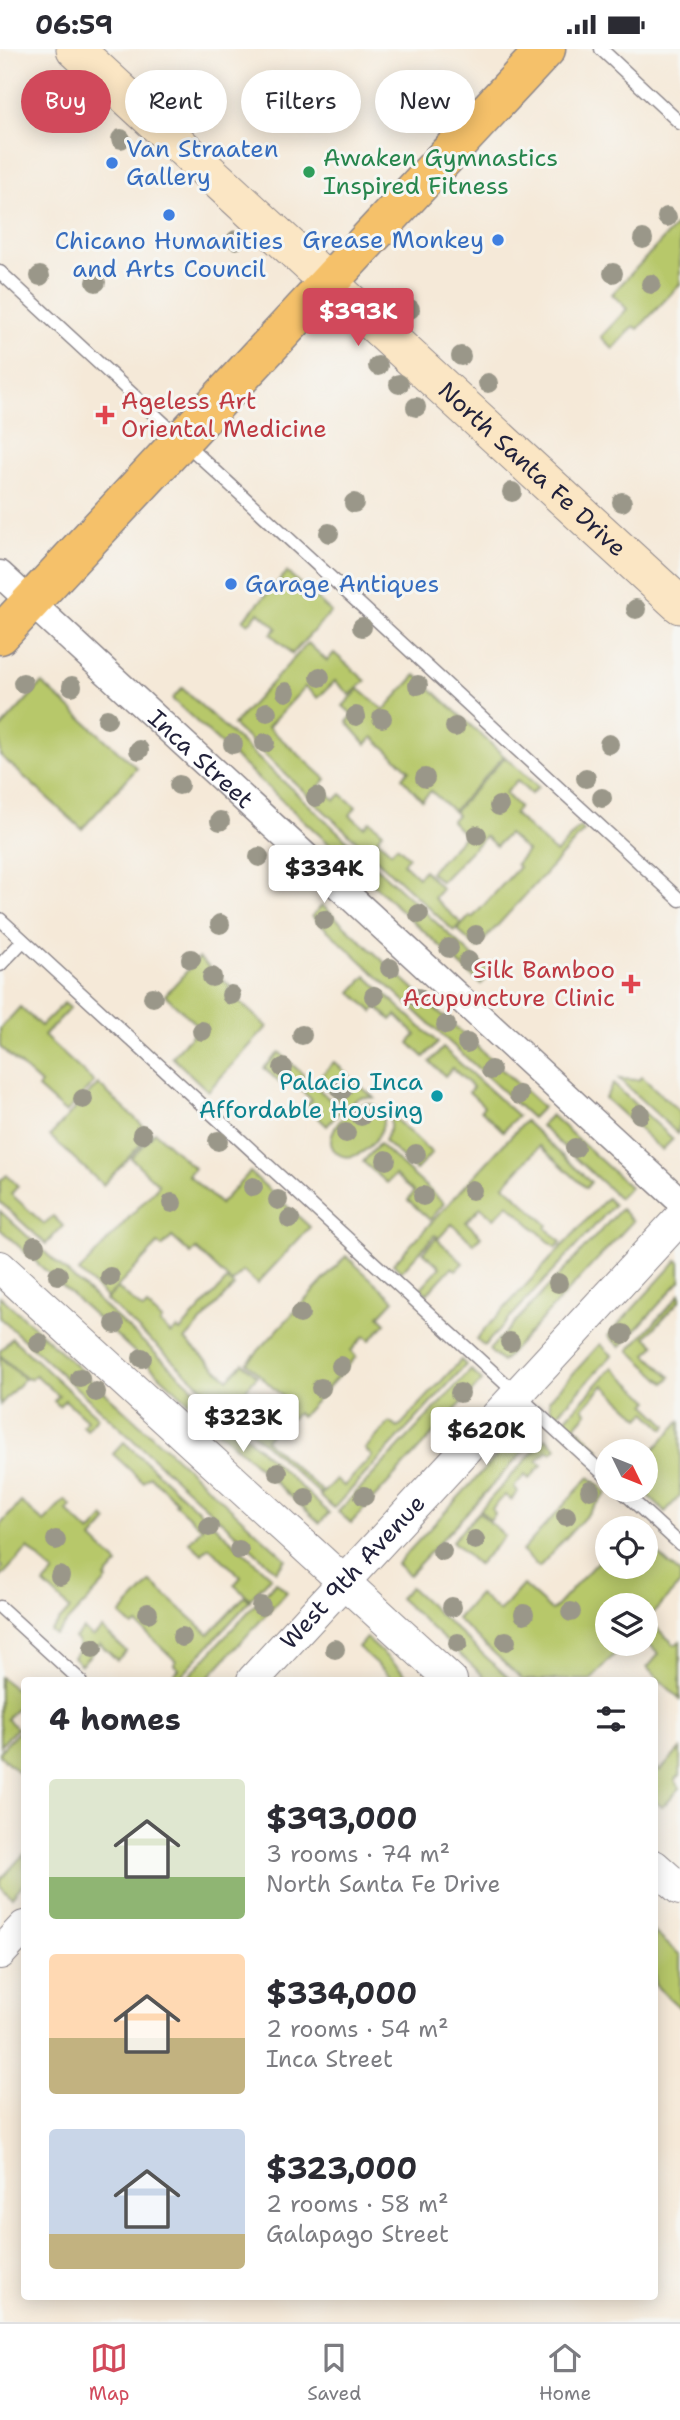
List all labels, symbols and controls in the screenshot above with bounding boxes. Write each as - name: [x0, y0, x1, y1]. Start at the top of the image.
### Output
- text: 06:59: [35, 7, 113, 42]
- chip: Buy: [21, 70, 111, 133]
- chip: Rent: [125, 70, 227, 133]
- chip: Filters: [241, 70, 361, 133]
- chip: New: [375, 70, 475, 133]
- place label: Van Straaten Gallery: [126, 133, 278, 193]
- place label: Awaken Gymnastics Inspired Fitness: [323, 142, 558, 202]
- marker: Van Straaten Gallery: [104, 155, 120, 171]
- marker: Awaken Gymnastics Inspired Fitness: [301, 164, 317, 180]
- marker: Chicano Humanities and Arts Council: [161, 207, 177, 223]
- place label: Grease Monkey: [302, 224, 484, 256]
- place label: Chicano Humanities and Arts Council: [55, 225, 283, 285]
- marker: Grease Monkey: [490, 232, 506, 248]
- pin: $393K: [309, 289, 407, 348]
- text: $393K: [319, 296, 397, 326]
- street label: North Santa Fe Drive: [431, 375, 633, 564]
- place label: Ageless Art Oriental Medicine: [121, 385, 327, 445]
- marker: Ageless Art Oriental Medicine: [95, 405, 115, 425]
- place label: Garage Antiques: [245, 568, 439, 600]
- marker: Garage Antiques: [223, 576, 239, 592]
- street label: Inca Street: [141, 702, 260, 816]
- pin: $334K: [275, 845, 373, 905]
- text: $334K: [285, 853, 363, 883]
- place label: Silk Bamboo Acupuncture Clinic: [402, 954, 615, 1014]
- marker: Silk Bamboo Acupuncture Clinic: [621, 974, 641, 994]
- place label: Palacio Inca Affordable Housing: [199, 1066, 423, 1126]
- marker: Palacio Inca Affordable Housing: [429, 1088, 445, 1104]
- pin: $323K: [194, 1395, 292, 1454]
- text: $323K: [204, 1402, 282, 1432]
- pin: $620K: [437, 1407, 535, 1467]
- text: $620K: [447, 1415, 525, 1445]
- north arrow: [595, 1439, 658, 1501]
- map controls: [595, 1439, 658, 1656]
- street label: West 9th Avenue: [273, 1488, 432, 1656]
- button: locate: [595, 1516, 658, 1579]
- button: layers: [595, 1593, 658, 1656]
- text: 4 homes: [49, 1699, 181, 1740]
- icon: filters: [592, 1700, 630, 1738]
- text: $393,000: [266, 1798, 418, 1839]
- icon: home: [105, 1807, 189, 1891]
- text: 3 rooms · 74 m²: [266, 1839, 450, 1869]
- text: North Santa Fe Drive: [266, 1869, 500, 1899]
- text: $334,000: [266, 1973, 417, 2014]
- icon: home: [105, 1982, 189, 2066]
- text: 2 rooms · 54 m²: [266, 2014, 449, 2044]
- text: Inca Street: [266, 2044, 393, 2074]
- text: $323,000: [266, 2148, 417, 2189]
- icon: home: [105, 2157, 189, 2241]
- text: 2 rooms · 58 m²: [266, 2189, 449, 2219]
- text: Galapago Street: [266, 2219, 449, 2249]
- tab: Map: [89, 2339, 130, 2406]
- tab: Saved: [307, 2339, 361, 2406]
- tab: Home: [539, 2339, 591, 2406]

